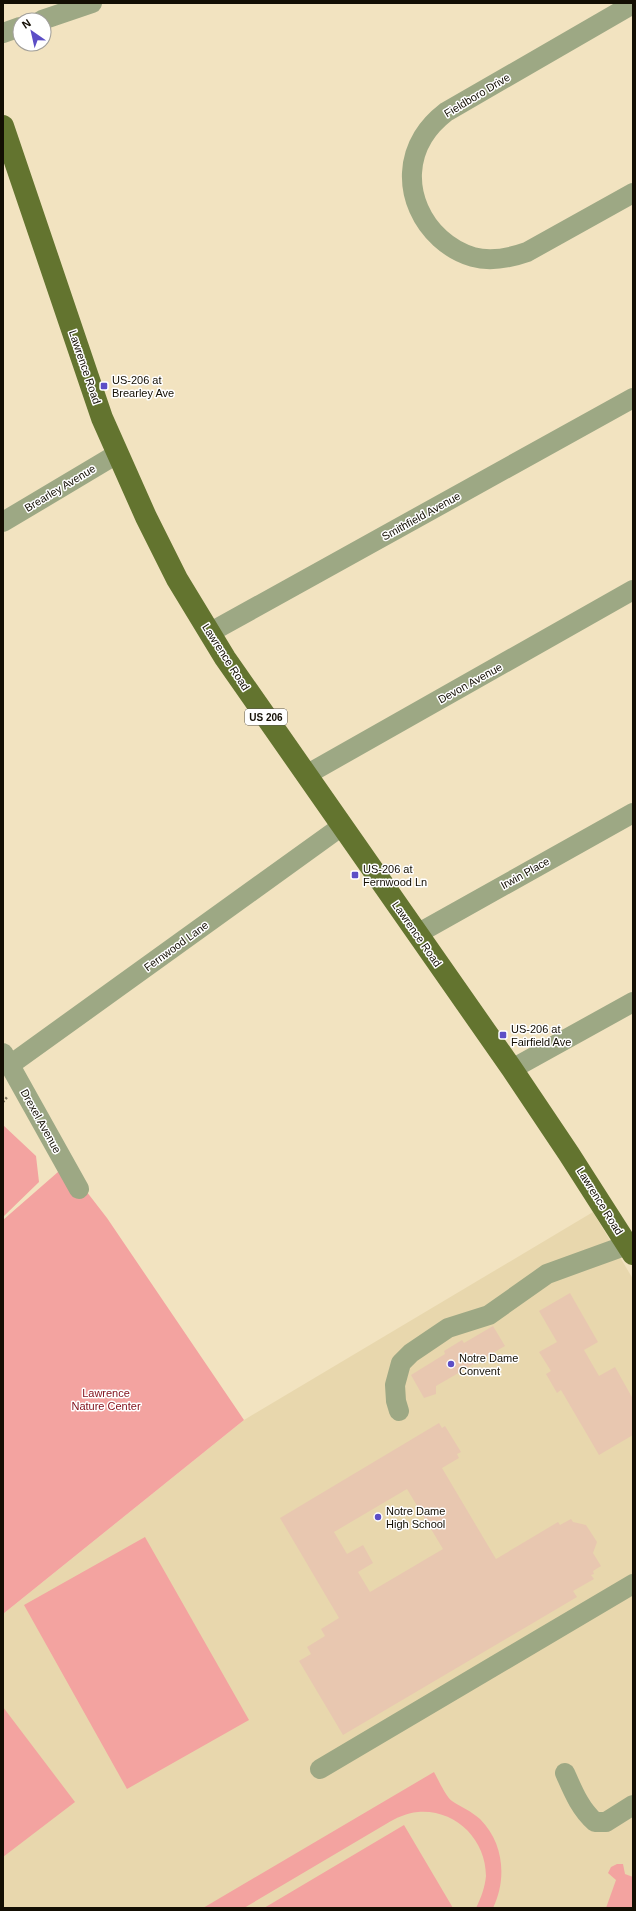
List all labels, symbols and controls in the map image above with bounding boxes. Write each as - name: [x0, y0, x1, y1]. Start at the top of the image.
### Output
- north arrow: [12, 12, 52, 52]
- text: N: [20, 16, 33, 31]
- street label: Fieldboro Drive: [442, 71, 512, 119]
- street label: Lawrence Road: [67, 329, 103, 405]
- place label: US-206 at Brearley Ave: [112, 374, 174, 399]
- marker: US-206 at Brearley Ave: [99, 381, 109, 391]
- street label: Brearley Avenue: [22, 462, 98, 514]
- street label: Smithfield Avenue: [380, 489, 462, 543]
- street label: Lawrence Road: [200, 621, 252, 693]
- street label: Devon Avenue: [436, 660, 504, 706]
- road number: US 206: [245, 709, 287, 725]
- street label: Irwin Place: [499, 855, 551, 891]
- place label: US-206 at Fernwood Ln: [363, 863, 427, 888]
- marker: US-206 at Fernwood Ln: [350, 870, 360, 880]
- street label: Lawrence Road: [390, 899, 444, 969]
- street label: Fernwood Lane: [142, 919, 210, 973]
- place label: US-206 at Fairfield Ave: [511, 1023, 571, 1048]
- marker: US-206 at Fairfield Ave: [498, 1030, 508, 1040]
- street label: Drexel Avenue: [18, 1087, 64, 1155]
- street label: Lawrence Road: [574, 1165, 626, 1237]
- place label: Notre Dame Convent: [459, 1352, 518, 1377]
- marker: Notre Dame Convent: [446, 1359, 456, 1369]
- park label: Lawrence Nature Center: [71, 1387, 141, 1412]
- place label: Notre Dame High School: [386, 1505, 445, 1530]
- marker: Notre Dame High School: [373, 1512, 383, 1522]

